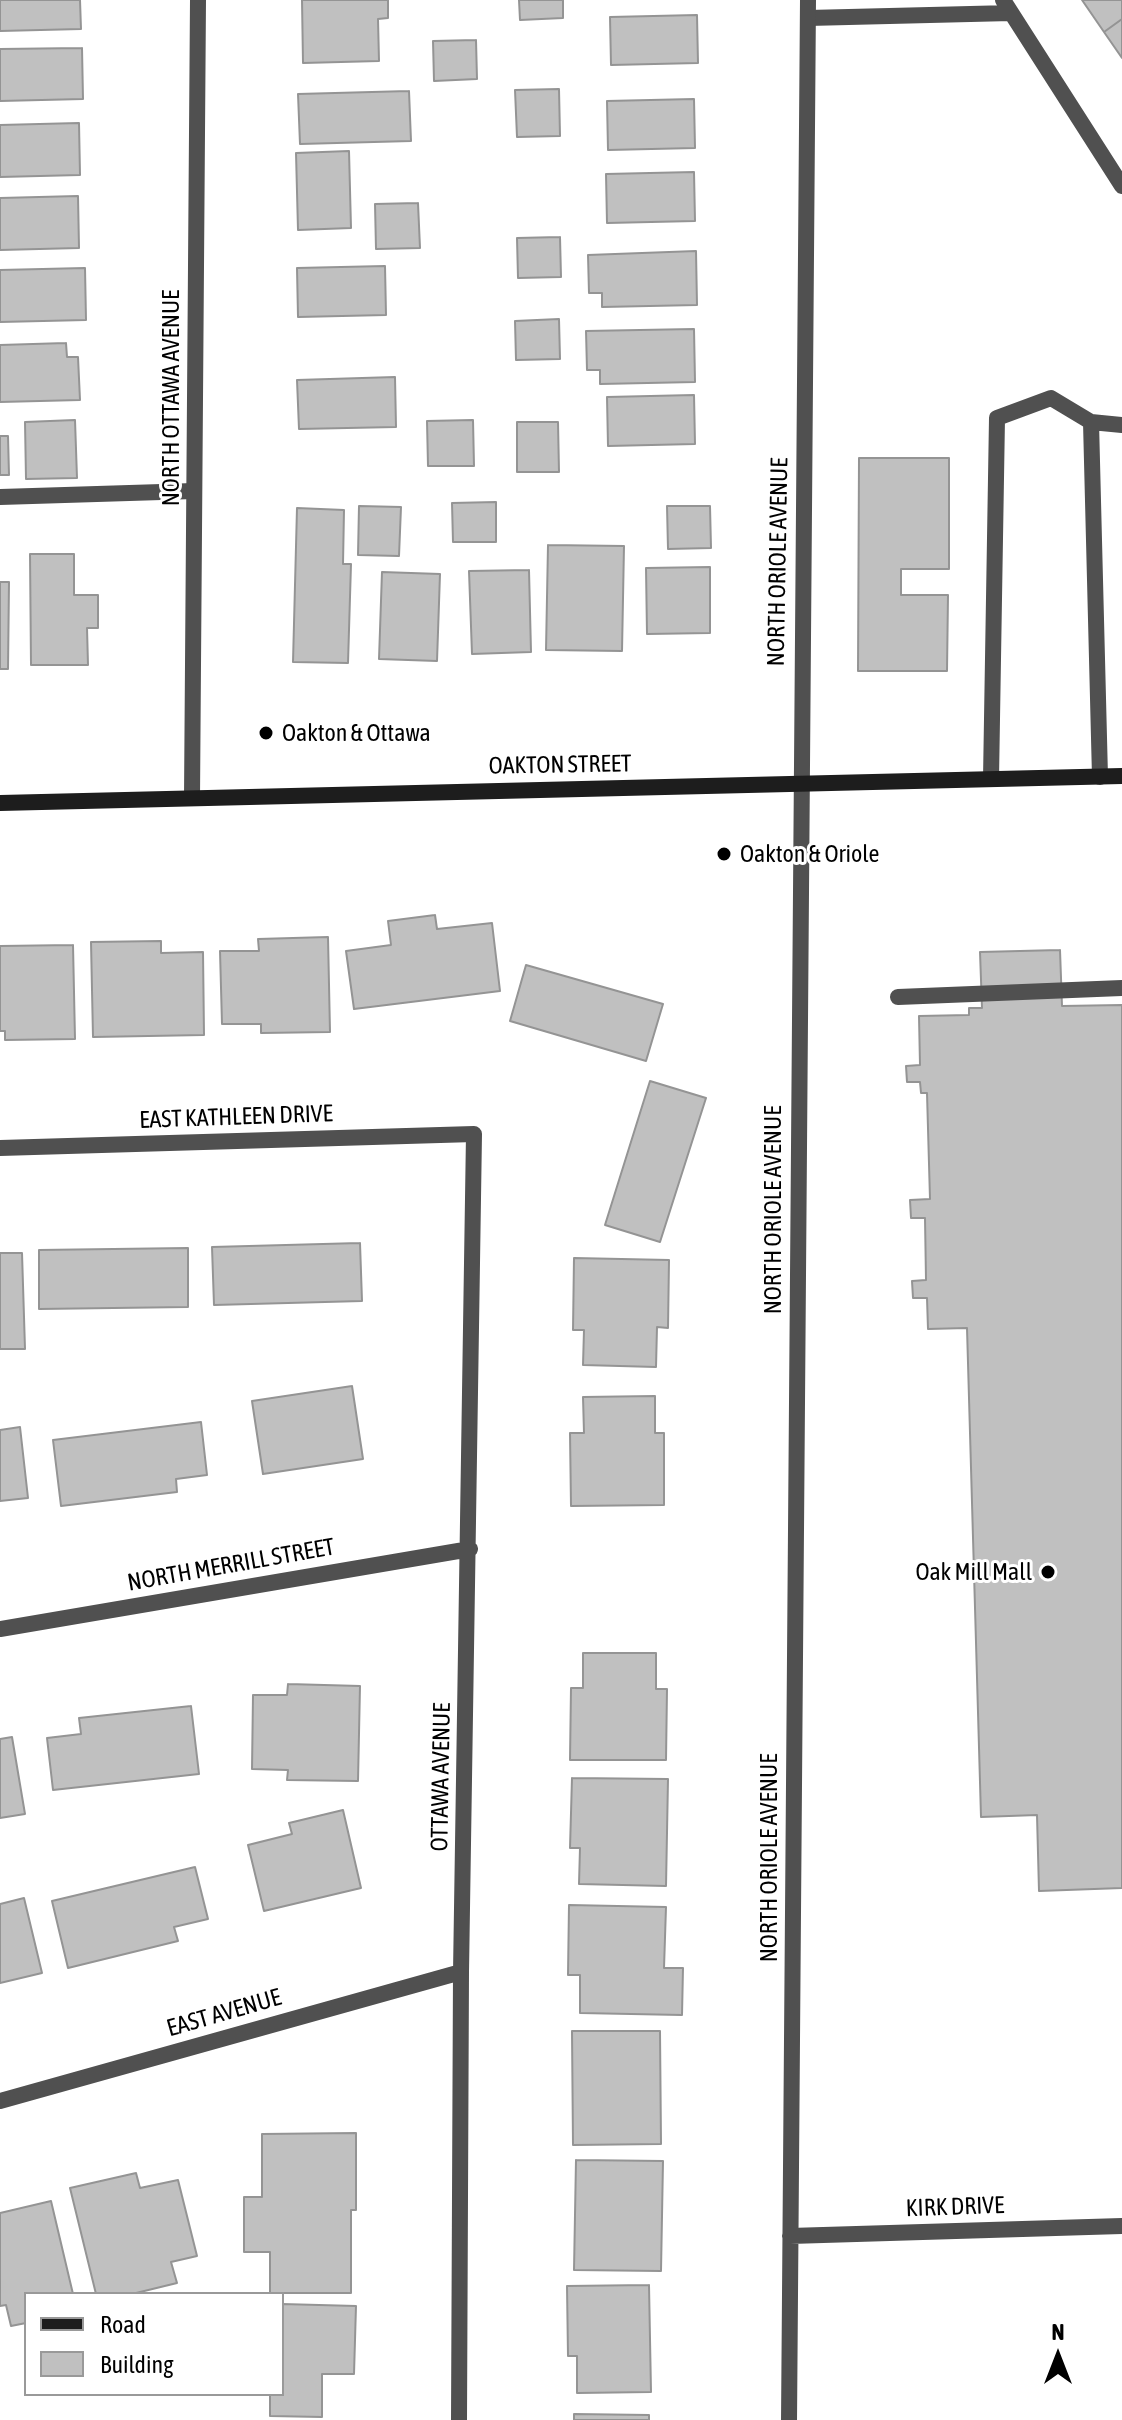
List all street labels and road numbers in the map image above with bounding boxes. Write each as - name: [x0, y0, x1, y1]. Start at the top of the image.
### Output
- street label: NORTH OTTAWA AVENUE: [157, 290, 185, 506]
- street label: NORTH ORIOLE AVENUE: [762, 457, 794, 667]
- street label: OAKTON STREET: [488, 749, 632, 781]
- street label: EAST KATHLEEN DRIVE: [139, 1099, 333, 1135]
- street label: NORTH ORIOLE AVENUE: [759, 1106, 787, 1314]
- street label: NORTH MERRILL STREET: [125, 1533, 337, 1597]
- street label: OTTAWA AVENUE: [425, 1702, 457, 1852]
- street label: NORTH ORIOLE AVENUE: [755, 1754, 783, 1962]
- street label: EAST AVENUE: [163, 1983, 285, 2043]
- street label: KIRK DRIVE: [905, 2191, 1005, 2223]

